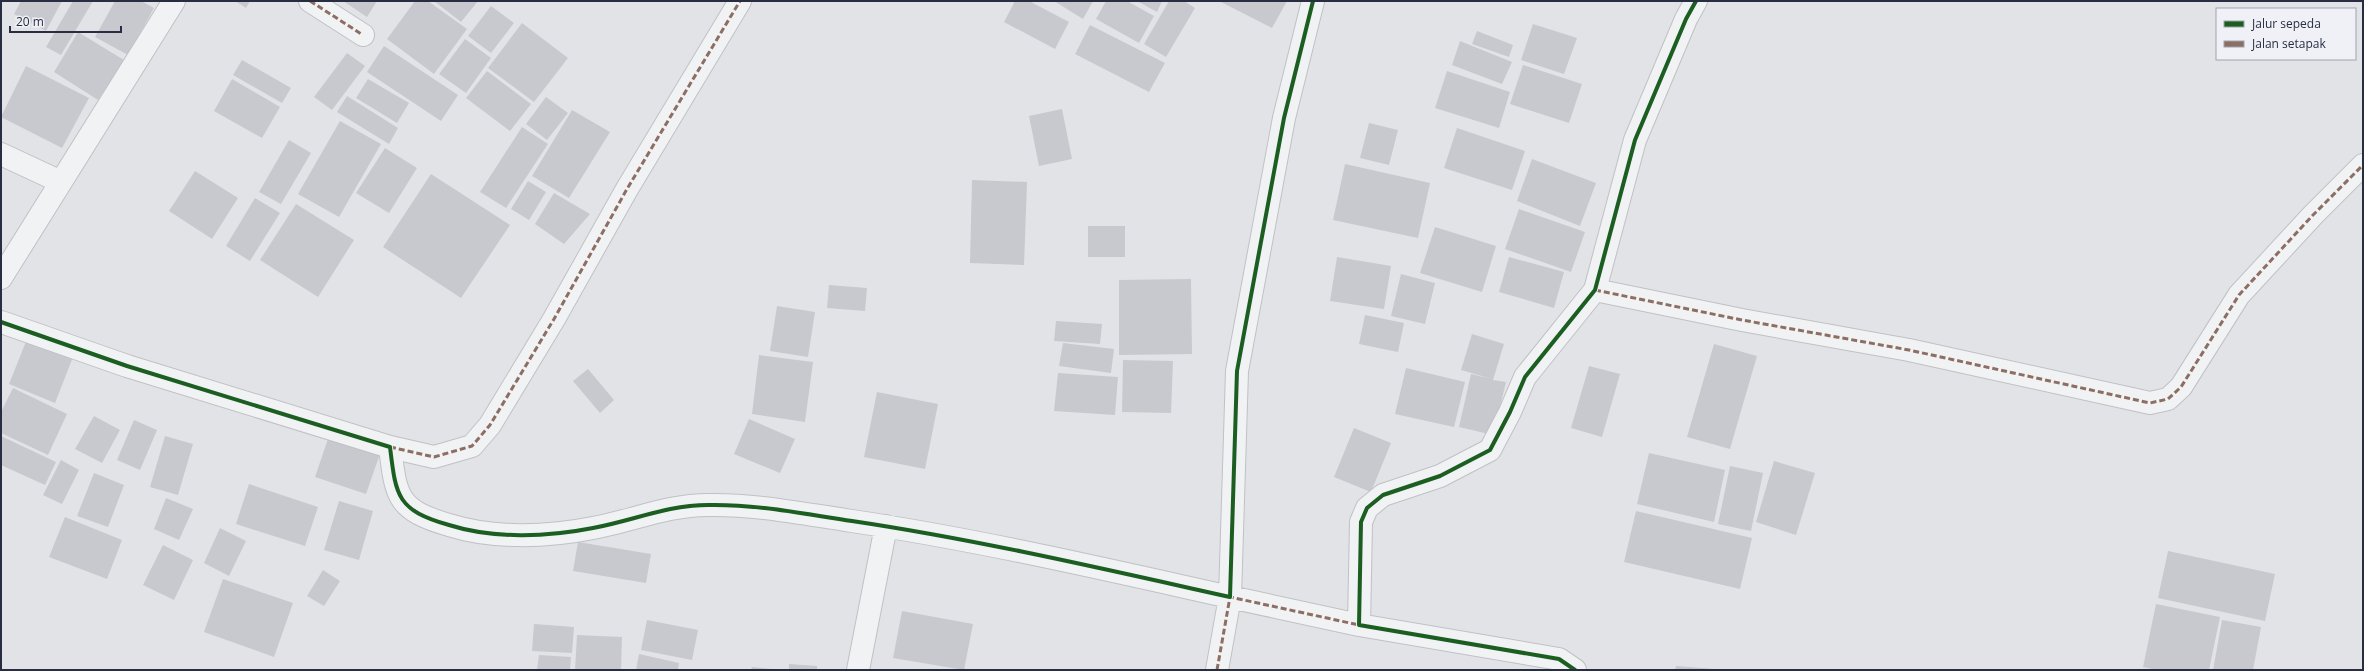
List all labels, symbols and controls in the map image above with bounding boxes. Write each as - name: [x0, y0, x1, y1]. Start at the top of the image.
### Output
- scale bar: [10, 8, 121, 34]
- legend: [2216, 8, 2356, 60]
- text: 20 m: [16, 13, 44, 30]
- text: Jalur sepeda: [2251, 15, 2321, 32]
- text: Jalan setapak: [2251, 35, 2326, 52]

